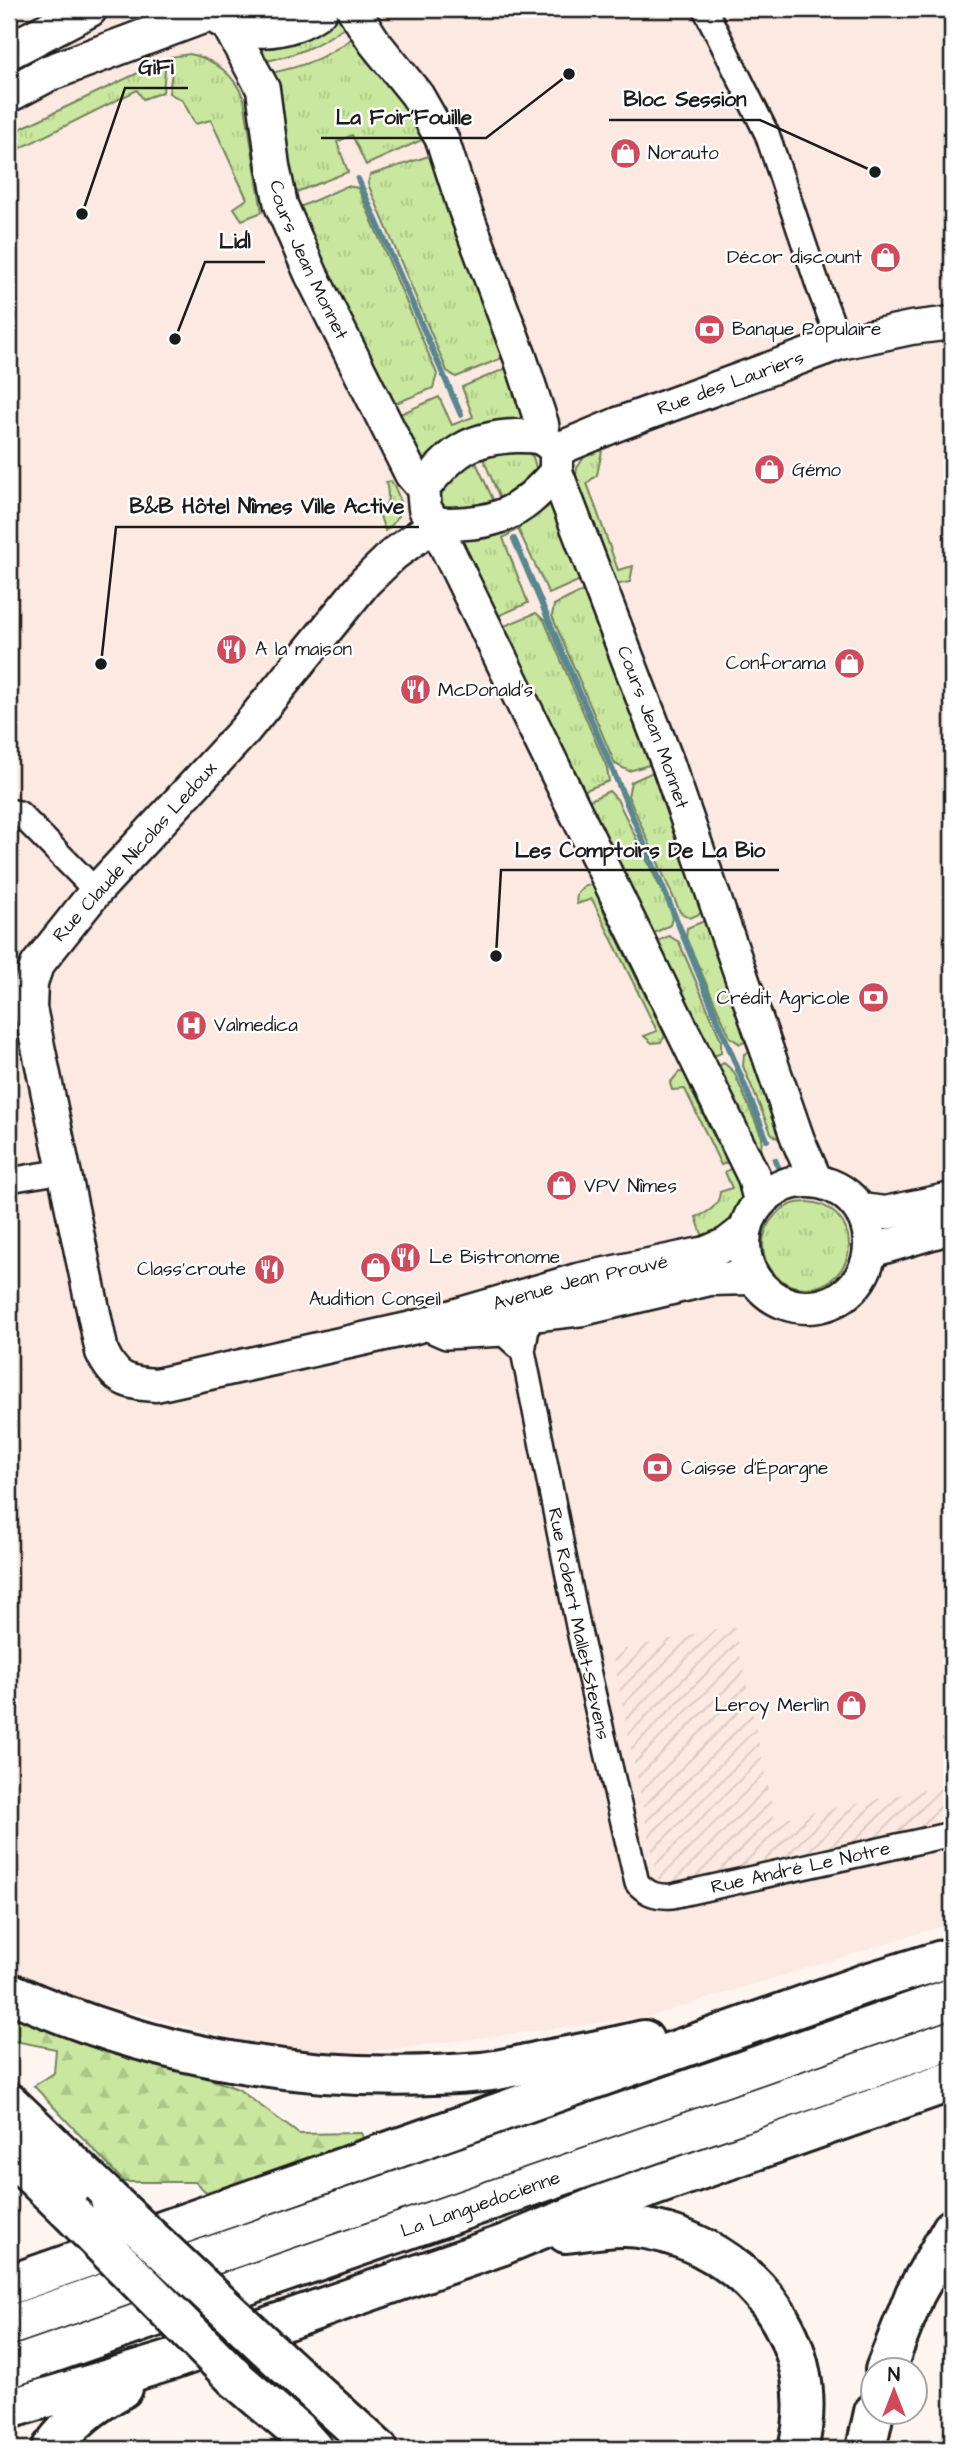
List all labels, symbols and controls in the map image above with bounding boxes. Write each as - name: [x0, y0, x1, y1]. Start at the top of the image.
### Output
- callout: GiFi: [125, 46, 188, 88]
- text: GiFi: [138, 53, 175, 82]
- callout: Bloc Session: [609, 78, 760, 120]
- text: Bloc Session: [623, 85, 747, 114]
- callout: La Foir'Fouille: [321, 96, 486, 138]
- text: La Foir'Fouille: [336, 103, 473, 132]
- shop icon: Norauto: [608, 136, 642, 170]
- place label: Norauto: [648, 140, 719, 167]
- street label: Cours Jean Monnet: [263, 178, 355, 345]
- callout: Lidl: [205, 220, 265, 262]
- text: Lidl: [219, 227, 252, 256]
- shop icon: Décor discount: [868, 240, 902, 274]
- place label: Décor discount: [727, 244, 862, 271]
- bank icon: Banque Populaire: [692, 312, 726, 346]
- place label: Banque Populaire: [732, 316, 881, 343]
- street label: Rue des Lauriers: [653, 344, 808, 422]
- shop icon: Gémo: [752, 453, 786, 487]
- place label: Gémo: [792, 457, 841, 484]
- callout: B&B Hôtel Nîmes Ville Active: [116, 485, 419, 527]
- text: B&B Hôtel Nîmes Ville Active: [130, 492, 405, 521]
- restaurant icon: A la maison: [215, 632, 249, 666]
- place label: A la maison: [255, 636, 352, 663]
- street label: Cours Jean Monnet: [610, 642, 696, 812]
- shop icon: Conforama: [832, 646, 866, 680]
- place label: Conforama: [726, 650, 826, 677]
- restaurant icon: McDonald's: [398, 673, 432, 707]
- place label: McDonald's: [438, 677, 533, 704]
- street label: Rue Claude Nicolas Ledoux: [47, 756, 223, 948]
- callout: Les Comptoirs De La Bio: [501, 828, 779, 870]
- text: Les Comptoirs De La Bio: [515, 836, 765, 866]
- bank icon: Crédit Agricole: [856, 981, 890, 1015]
- place label: Crédit Agricole: [717, 985, 850, 1013]
- hospital icon: Valmedica: [174, 1008, 208, 1042]
- place label: Valmedica: [214, 1012, 298, 1039]
- shop icon: VPV Nîmes: [544, 1169, 578, 1203]
- place label: VPV Nîmes: [584, 1173, 677, 1200]
- restaurant icon: Le Bistronome: [389, 1240, 423, 1274]
- place label: Le Bistronome: [429, 1244, 560, 1271]
- street label: Avenue Jean Prouvé: [490, 1248, 670, 1317]
- shop icon: Audition Conseil: [358, 1251, 392, 1285]
- restaurant icon: Class'croute: [252, 1252, 286, 1286]
- place label: Class'croute: [137, 1256, 246, 1283]
- place label: Audition Conseil: [309, 1286, 441, 1313]
- bank icon: Caisse d'Épargne: [641, 1451, 675, 1485]
- place label: Caisse d'Épargne: [681, 1455, 828, 1483]
- street label: Rue Robert Mallet-Stevens: [541, 1505, 617, 1742]
- shop icon: Leroy Merlin: [835, 1688, 869, 1722]
- place label: Leroy Merlin: [715, 1692, 829, 1720]
- street label: Rue André Le Notre: [708, 1835, 893, 1901]
- street label: La Languedocienne: [397, 2164, 564, 2244]
- north arrow: [860, 2356, 930, 2426]
- text: N: [888, 2362, 900, 2389]

